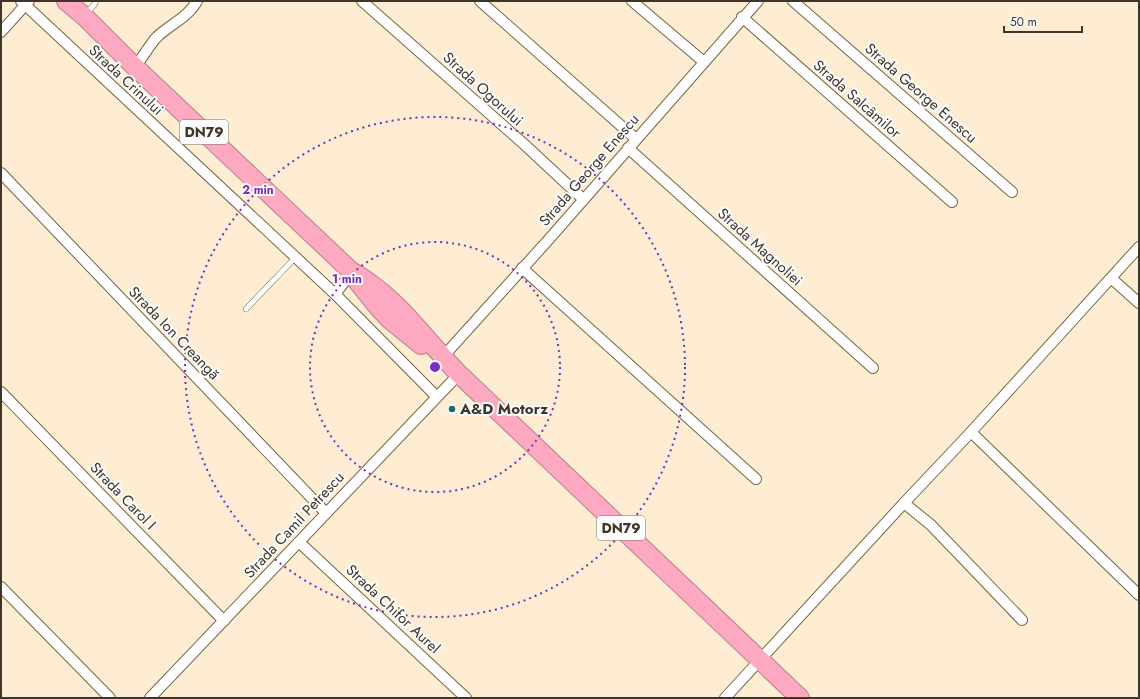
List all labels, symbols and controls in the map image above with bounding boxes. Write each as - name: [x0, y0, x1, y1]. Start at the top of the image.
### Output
- scale bar: [1004, 8, 1082, 34]
- text: 50 m: [1010, 13, 1037, 31]
- street label: Strada George Enescu: [860, 38, 982, 148]
- street label: Strada Crinului: [84, 40, 168, 120]
- street label: Strada Ogorului: [438, 47, 528, 131]
- street label: Strada Salcâmilor: [808, 55, 906, 144]
- street label: Strada George Enescu: [534, 109, 644, 231]
- road number: DN79: [180, 120, 228, 144]
- text: 2 min: [242, 181, 274, 199]
- street label: Strada Magnoliei: [713, 203, 807, 291]
- text: 1 min: [332, 270, 362, 288]
- street label: Strada Ion Creangă: [124, 281, 224, 385]
- centre of rings: [428, 360, 442, 374]
- place label: A&D Motorz: [459, 398, 548, 420]
- marker: A&D Motorz: [447, 404, 457, 414]
- street label: Strada Carol I: [85, 457, 161, 535]
- street label: Strada Camil Petrescu: [239, 467, 349, 583]
- road number: DN79: [597, 516, 645, 540]
- street label: Strada Chifor Aurel: [341, 559, 445, 659]

